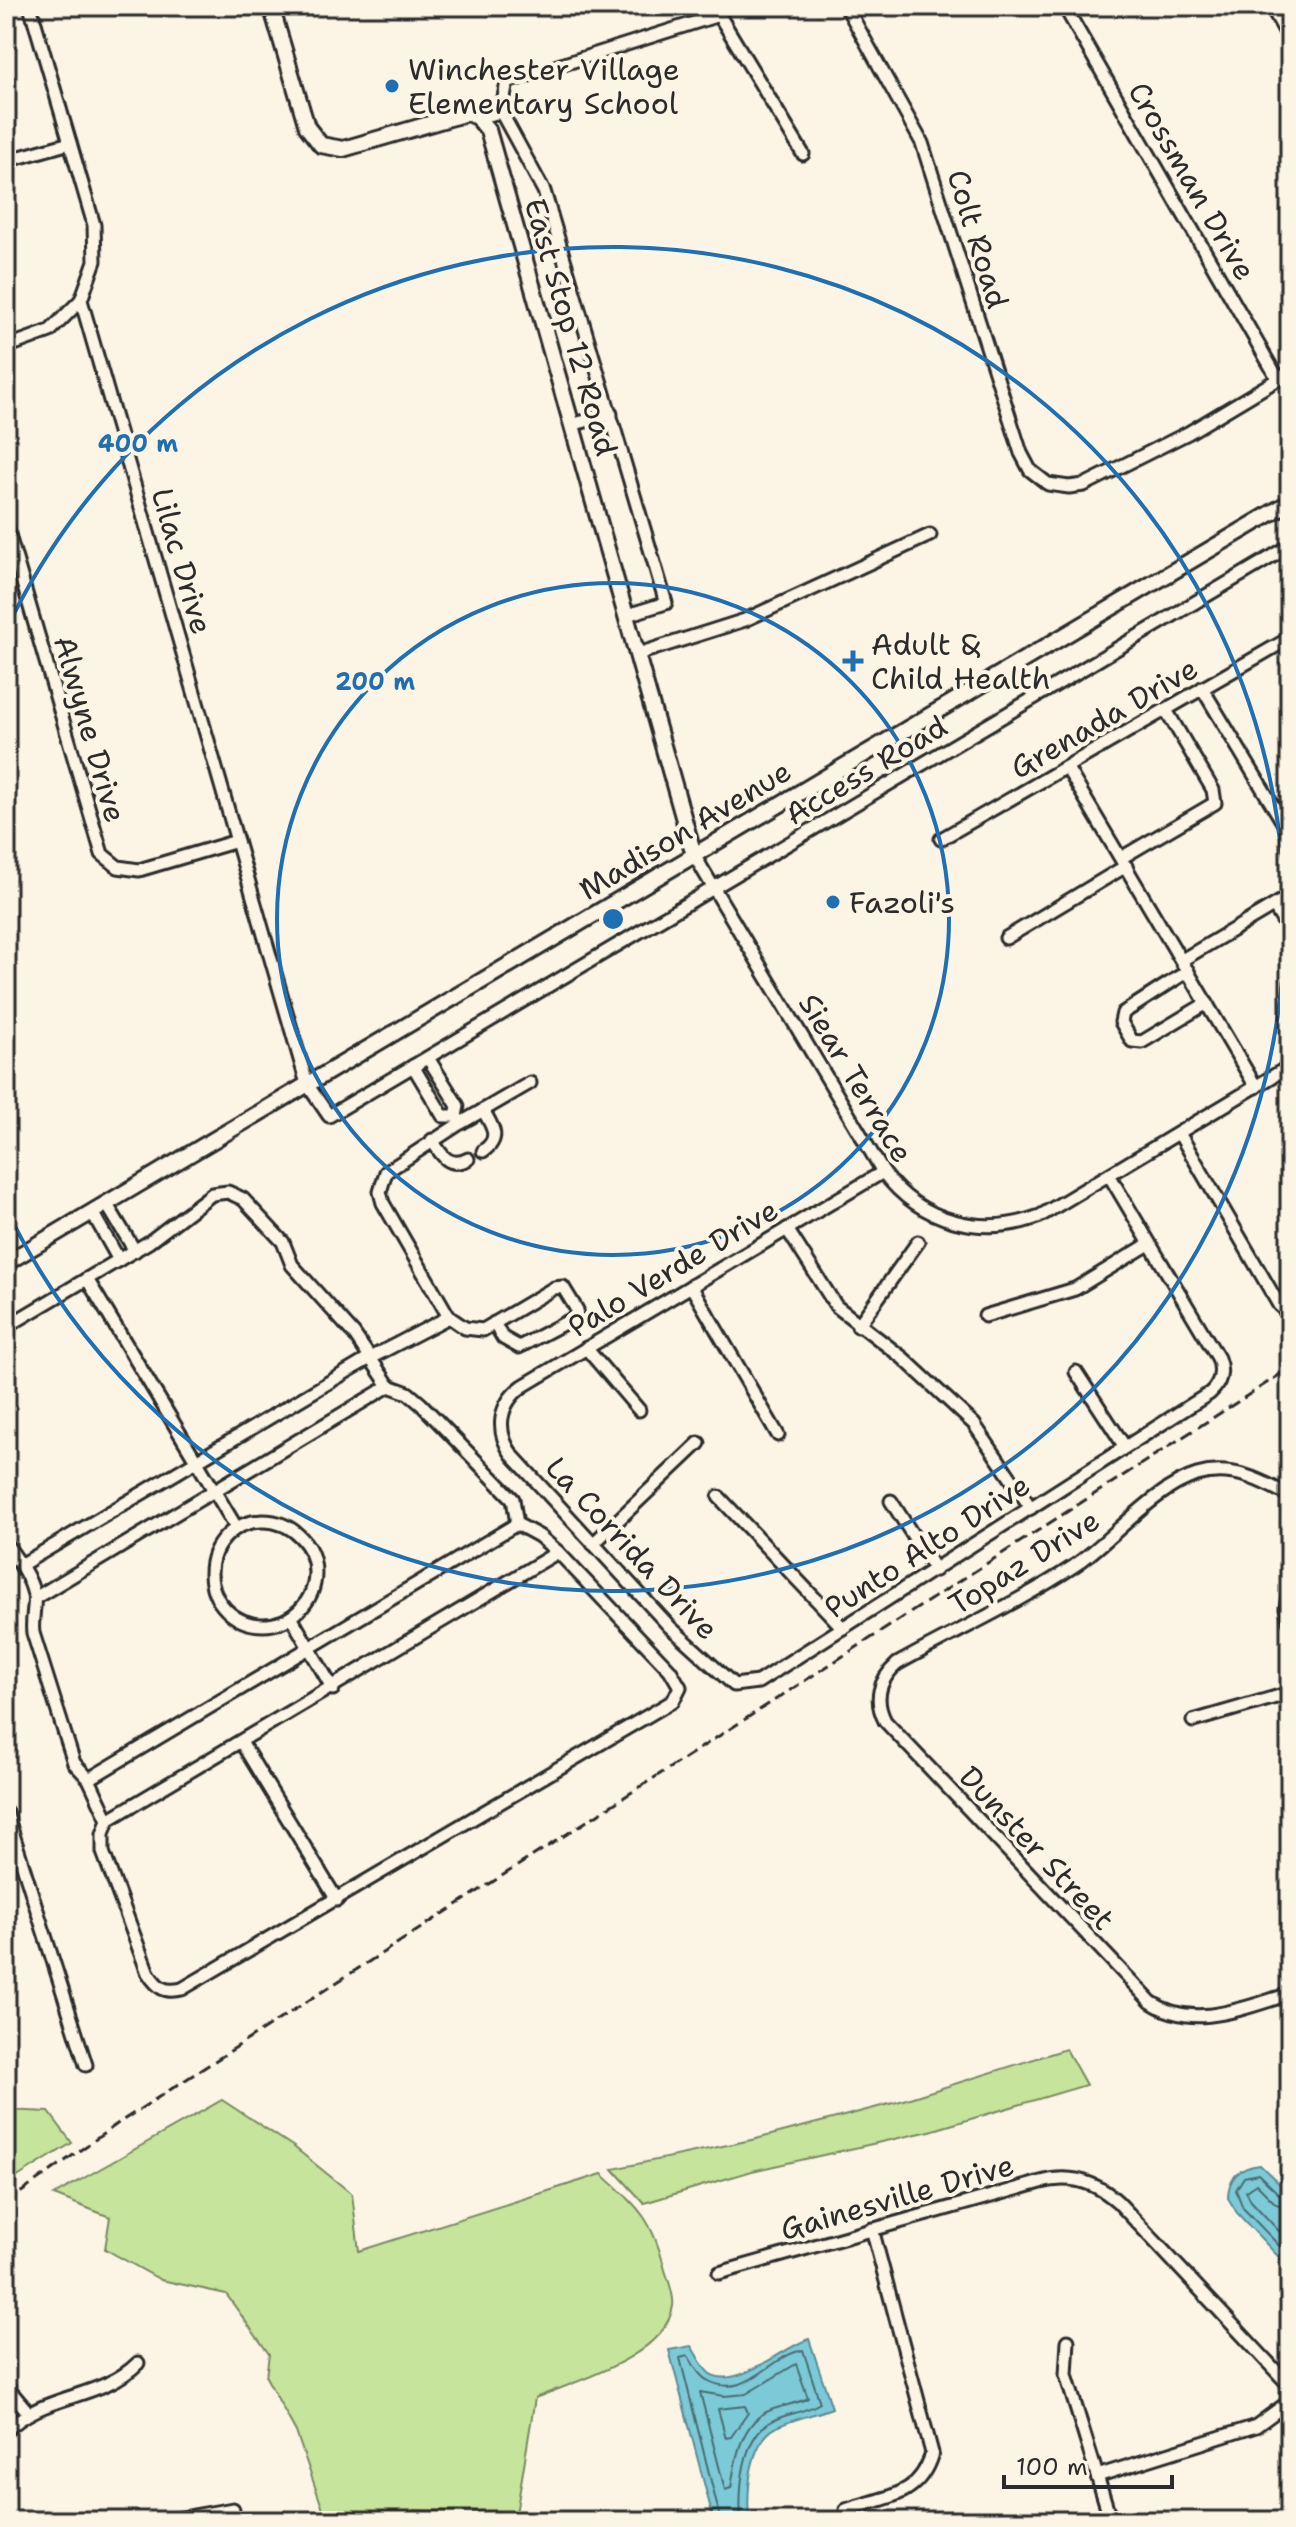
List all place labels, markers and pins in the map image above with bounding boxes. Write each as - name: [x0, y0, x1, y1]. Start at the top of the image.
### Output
- place label: Winchester Village Elementary School: [408, 49, 680, 124]
- marker: Winchester Village Elementary School: [383, 77, 401, 95]
- place label: Adult & Child Health: [871, 624, 1050, 699]
- marker: Adult & Child Health: [842, 650, 864, 672]
- place label: Fazoli's: [849, 882, 955, 923]
- marker: Fazoli's: [824, 893, 842, 911]
- centre of rings: [599, 905, 627, 933]

